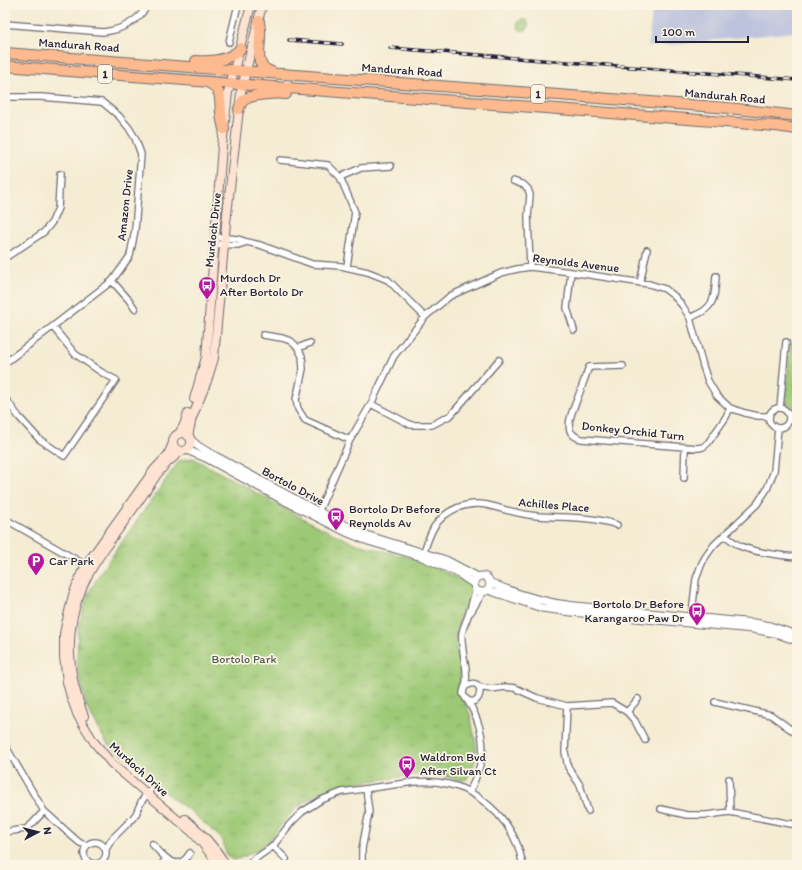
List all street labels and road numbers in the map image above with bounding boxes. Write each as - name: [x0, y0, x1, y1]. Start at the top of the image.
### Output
- street label: Mandurah Road: [38, 35, 121, 55]
- street label: Mandurah Road: [361, 60, 444, 80]
- road number: 1: [98, 65, 112, 83]
- road number: 1: [531, 85, 545, 103]
- street label: Mandurah Road: [684, 85, 767, 107]
- street label: Amazon Drive: [114, 168, 136, 242]
- street label: Murdoch Drive: [202, 192, 224, 268]
- street label: Reynolds Avenue: [532, 251, 620, 275]
- street label: Donkey Orchid Turn: [581, 419, 685, 443]
- street label: Bortolo Drive: [259, 464, 327, 508]
- street label: Achilles Place: [518, 495, 590, 515]
- street label: Murdoch Drive: [106, 739, 172, 799]

